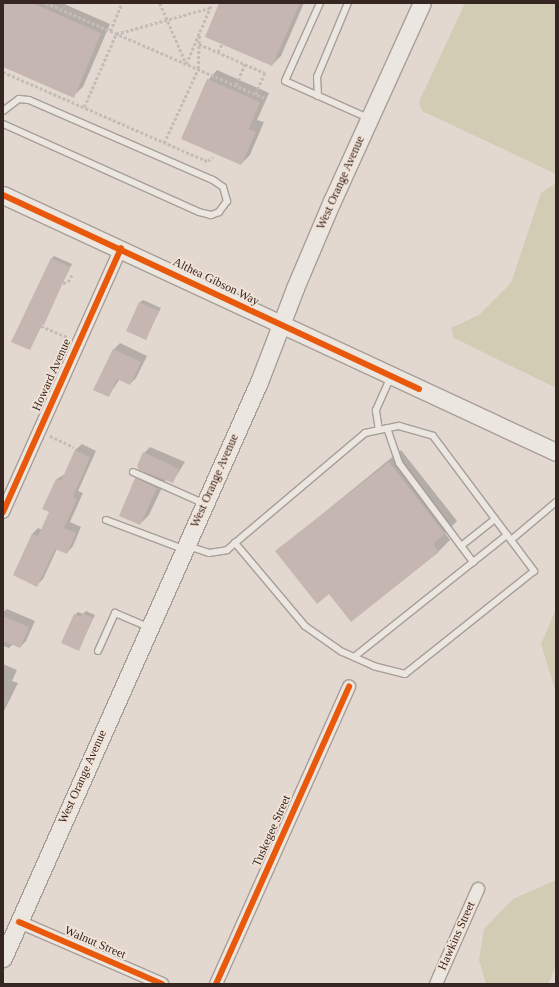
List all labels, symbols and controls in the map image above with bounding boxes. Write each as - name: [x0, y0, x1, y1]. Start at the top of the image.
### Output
- street label: West Orange Avenue: [314, 134, 368, 232]
- street label: Althea Gibson Way: [170, 255, 262, 309]
- street label: Howard Avenue: [30, 336, 74, 414]
- street label: West Orange Avenue: [188, 432, 242, 530]
- street label: West Orange Avenue: [56, 728, 110, 826]
- street label: Tuskegee Street: [250, 793, 294, 869]
- street label: Hawkins Street: [435, 899, 479, 973]
- street label: Walnut Street: [62, 924, 128, 962]

